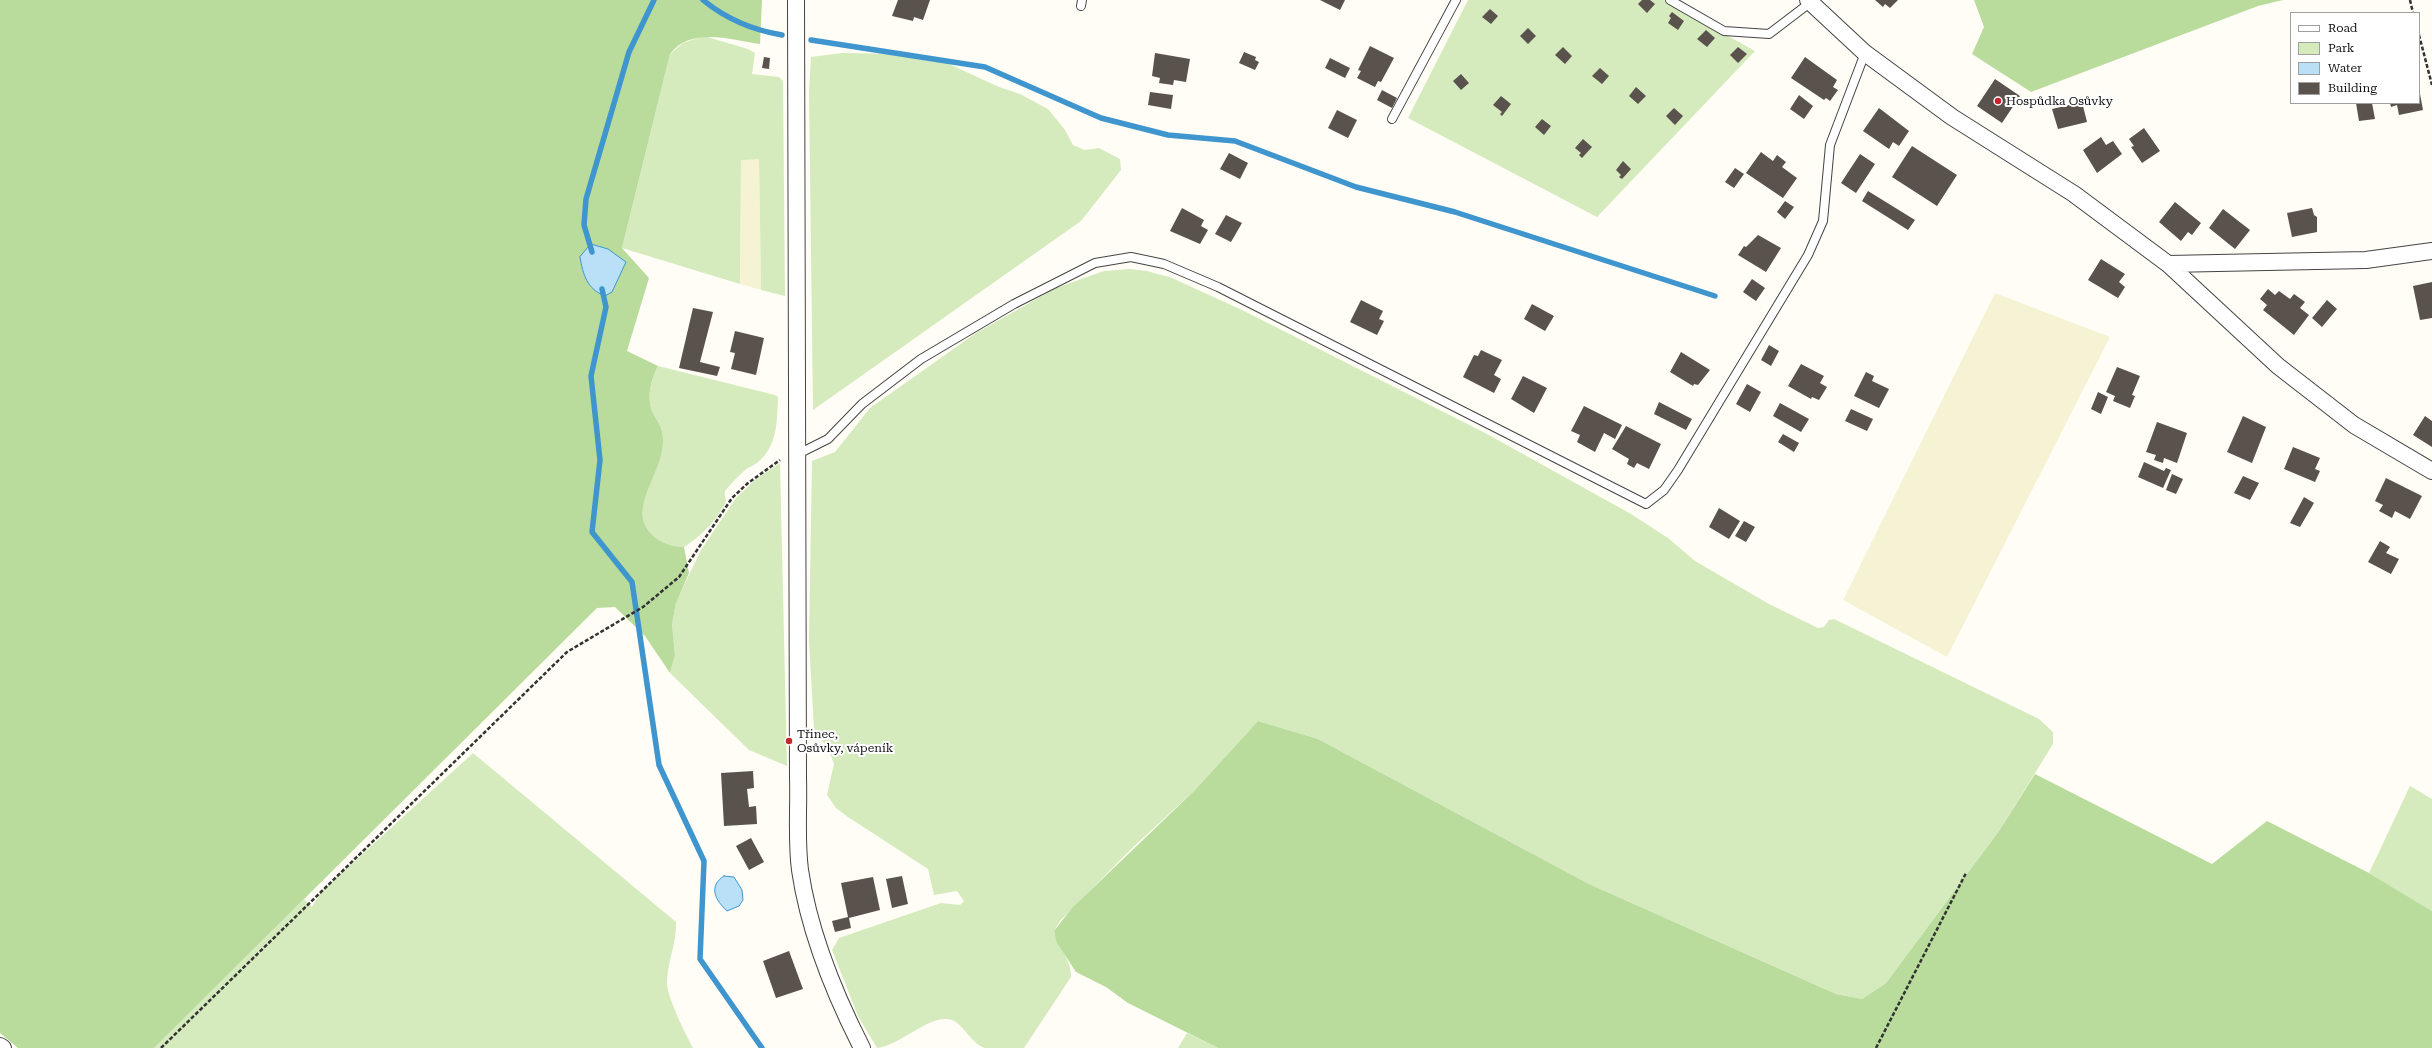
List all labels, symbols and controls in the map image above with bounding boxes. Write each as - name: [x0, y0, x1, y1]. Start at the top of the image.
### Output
- legend: [2290, 12, 2420, 104]
- text: Road: [2328, 21, 2357, 35]
- text: Park: [2328, 41, 2354, 55]
- text: Water: [2328, 61, 2362, 75]
- text: Building: [2328, 81, 2377, 95]
- place label: Hospůdka Osůvky: [2006, 94, 2113, 108]
- marker: Hospůdka Osůvky: [1993, 96, 2003, 106]
- place label: Třinec, Osůvky, vápeník: [797, 727, 893, 755]
- marker: Třinec, Osůvky, vápeník: [784, 736, 794, 746]

